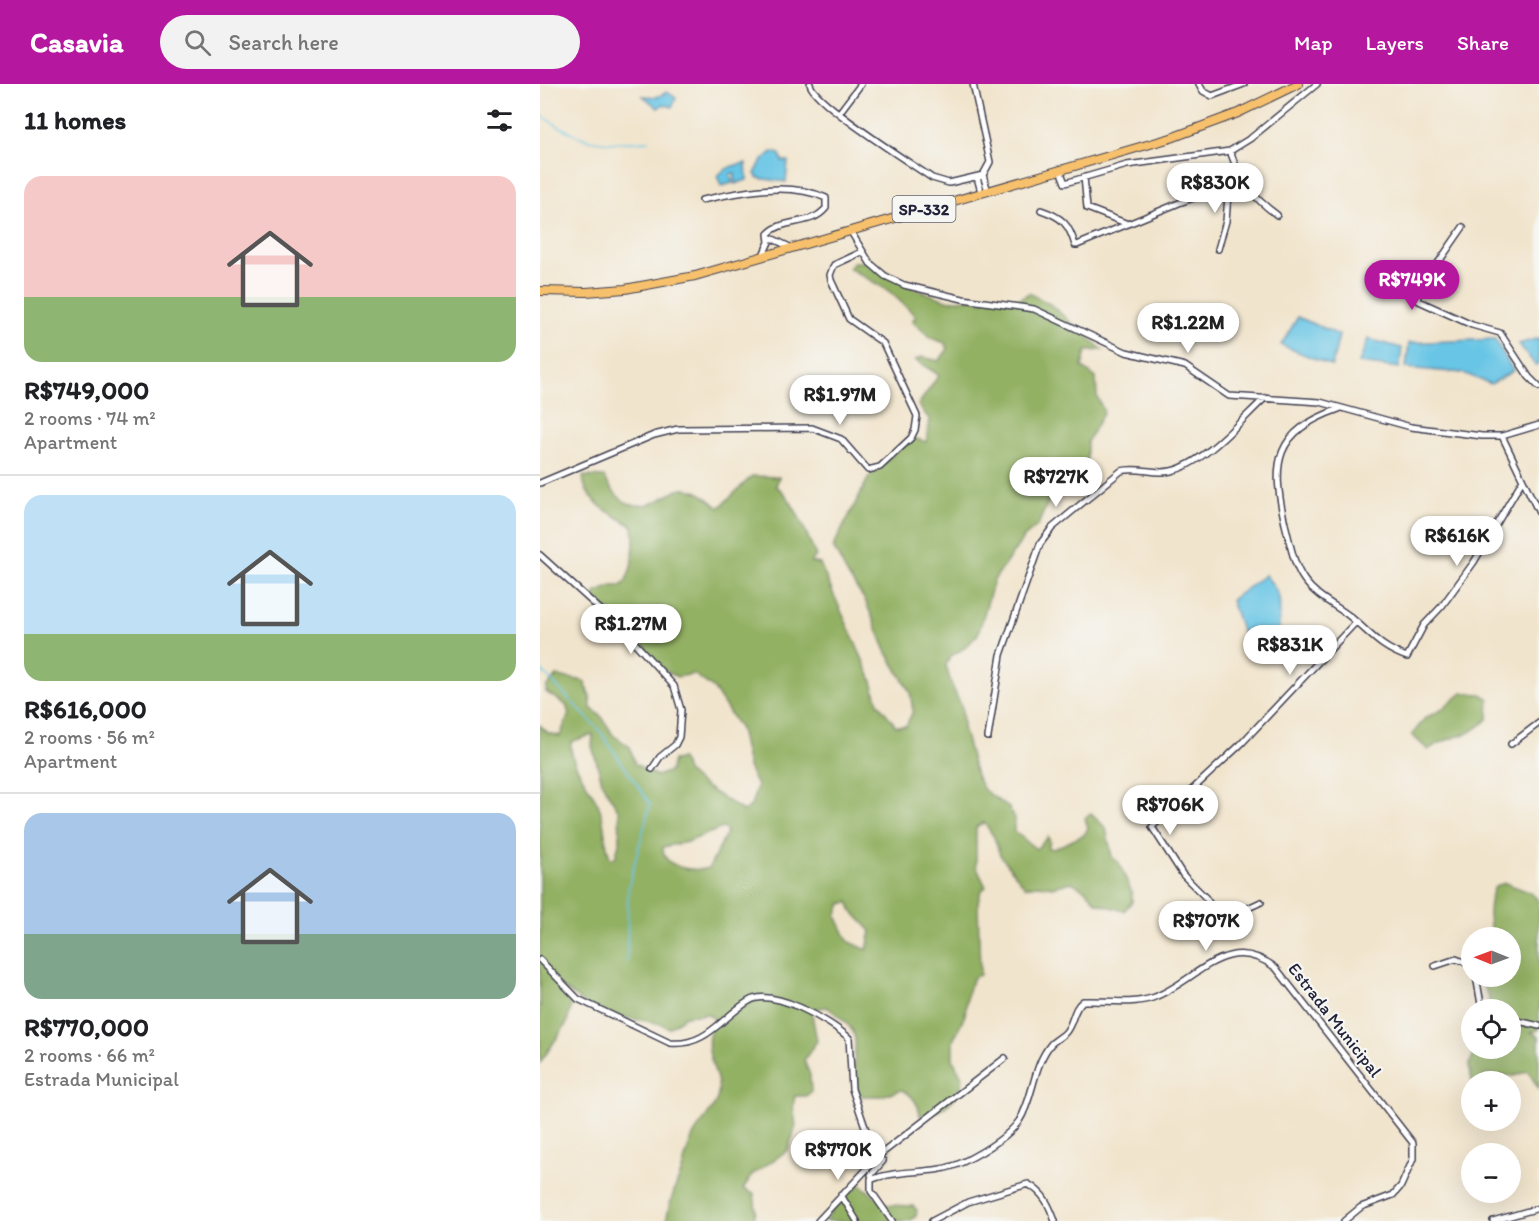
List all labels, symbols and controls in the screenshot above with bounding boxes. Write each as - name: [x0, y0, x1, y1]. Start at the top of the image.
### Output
- search box: [160, 15, 580, 69]
- text: Casavia: [30, 25, 124, 59]
- icon: search: [181, 26, 214, 59]
- text: Search here: [229, 29, 339, 56]
- text: Map: [1294, 30, 1333, 55]
- text: Layers: [1366, 30, 1424, 55]
- text: Share: [1457, 30, 1509, 55]
- text: 11 homes: [24, 104, 126, 136]
- icon: filters: [483, 104, 516, 137]
- pin: R$830K: [1166, 163, 1264, 214]
- text: R$830K: [1181, 170, 1249, 194]
- road number: SP-332: [892, 196, 956, 222]
- icon: home: [216, 215, 324, 323]
- pin: R$749K: [1363, 260, 1461, 311]
- text: R$749K: [1378, 267, 1446, 291]
- pin: R$1.22M: [1133, 303, 1243, 354]
- text: R$1.22M: [1151, 310, 1225, 334]
- text: R$749,000: [24, 374, 149, 406]
- pin: R$1.97M: [785, 375, 895, 426]
- text: R$1.97M: [804, 382, 876, 406]
- text: 2 rooms · 74 m²: [24, 406, 156, 430]
- text: Apartment: [24, 430, 117, 454]
- pin: R$727K: [1007, 457, 1105, 508]
- text: R$727K: [1023, 464, 1089, 488]
- pin: R$616K: [1408, 516, 1506, 567]
- text: R$616K: [1424, 523, 1490, 547]
- icon: home: [216, 534, 324, 642]
- pin: R$1.27M: [576, 604, 686, 655]
- text: R$1.27M: [595, 611, 668, 635]
- pin: R$831K: [1241, 625, 1339, 676]
- text: R$831K: [1257, 632, 1323, 656]
- text: R$616,000: [24, 693, 147, 725]
- text: 2 rooms · 56 m²: [24, 725, 155, 749]
- text: Apartment: [24, 749, 117, 773]
- pin: R$706K: [1121, 785, 1219, 836]
- text: R$706K: [1136, 792, 1204, 816]
- icon: home: [216, 852, 324, 960]
- pin: R$707K: [1157, 901, 1255, 952]
- text: R$707K: [1173, 908, 1239, 932]
- north arrow: [1461, 927, 1521, 987]
- map controls: [1461, 927, 1521, 1203]
- street label: Estrada Municipal: [1283, 958, 1387, 1082]
- button: locate: [1461, 999, 1521, 1059]
- text: R$770,000: [24, 1011, 149, 1043]
- text: 2 rooms · 66 m²: [24, 1043, 155, 1067]
- text: Estrada Municipal: [24, 1067, 179, 1091]
- button: +: [1461, 1071, 1521, 1131]
- pin: R$770K: [789, 1130, 887, 1181]
- text: R$770K: [805, 1137, 871, 1161]
- button: −: [1461, 1143, 1521, 1203]

